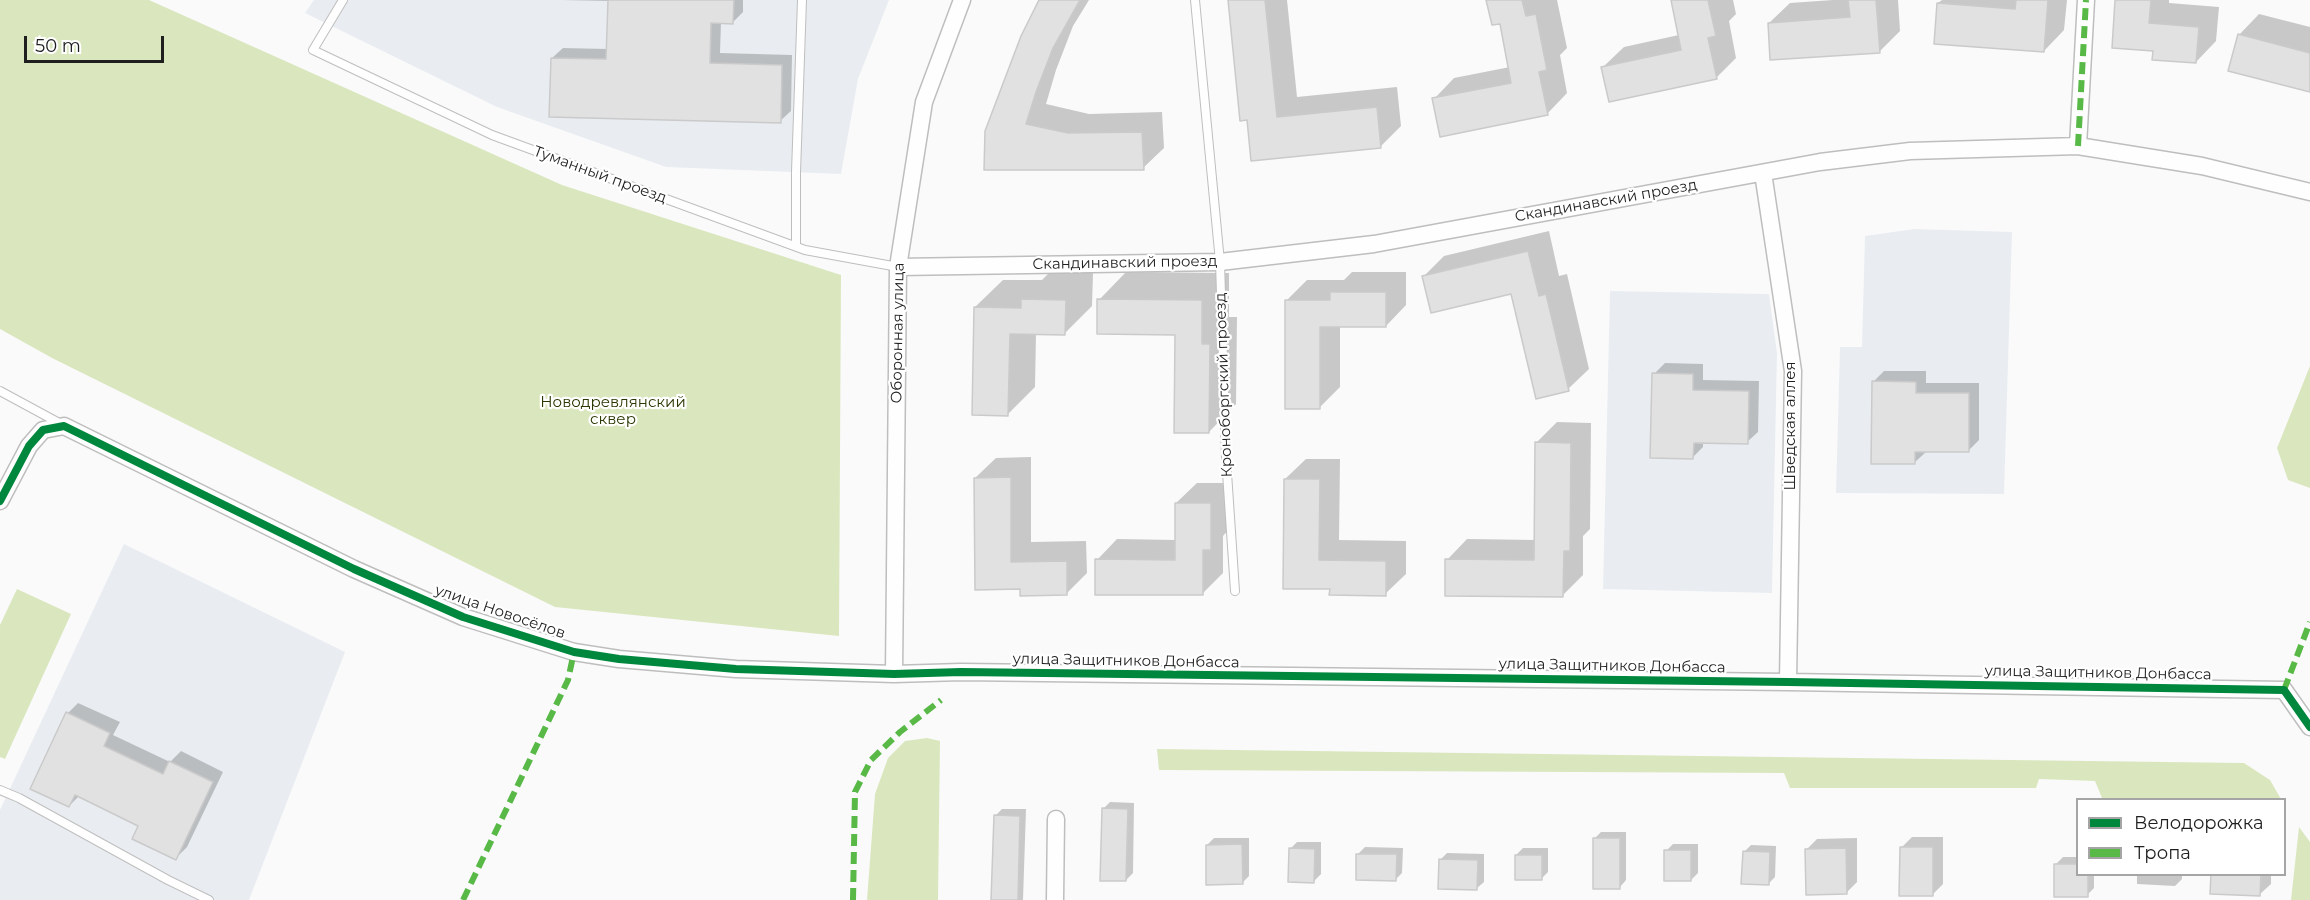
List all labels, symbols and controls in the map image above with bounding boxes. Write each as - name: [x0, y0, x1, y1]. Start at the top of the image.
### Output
- scale bar: [27, 24, 166, 62]
- text: 50 m: [35, 35, 81, 57]
- street label: Туманный проезд: [531, 143, 669, 207]
- street label: Скандинавский проезд: [1513, 176, 1699, 226]
- street label: Скандинавский проезд: [1032, 252, 1218, 274]
- street label: Оборонная улица: [888, 262, 908, 404]
- street label: Кроноборгский проезд: [1212, 292, 1236, 478]
- street label: Шведская аллея: [1782, 361, 1800, 491]
- park label: Новодревлянский сквер: [540, 394, 686, 429]
- street label: улица Новосёлов: [432, 581, 568, 643]
- street label: улица Защитников Донбасса: [1012, 650, 1240, 672]
- street label: улица Защитников Донбасса: [1498, 655, 1726, 677]
- street label: улица Защитников Донбасса: [1984, 662, 2212, 684]
- legend: [2076, 798, 2286, 876]
- text: Велодорожка: [2134, 812, 2263, 834]
- text: Тропа: [2134, 842, 2191, 864]

